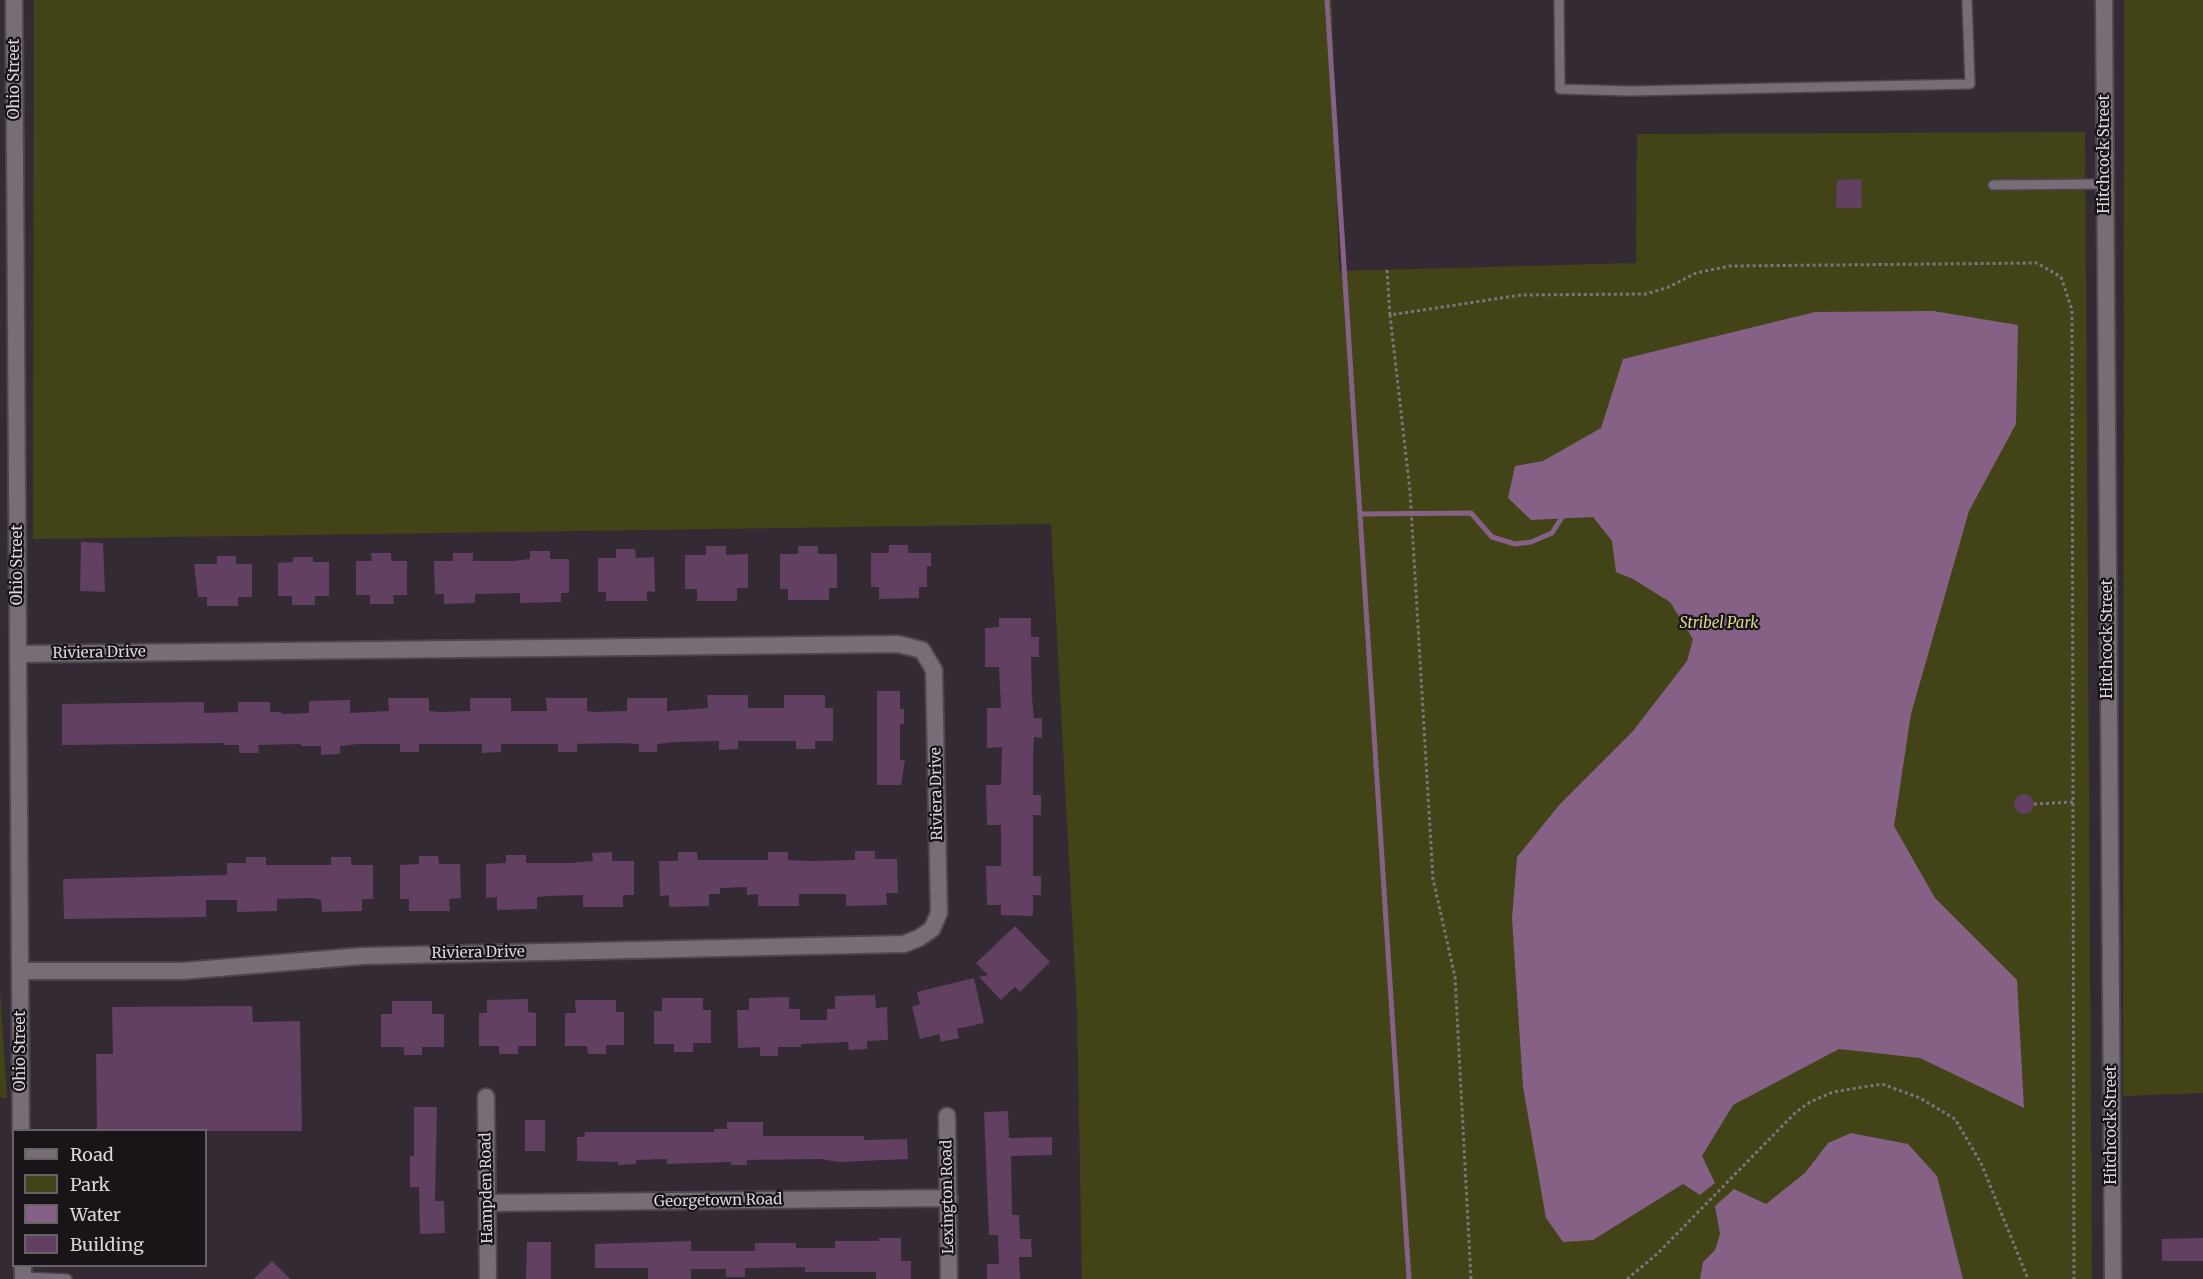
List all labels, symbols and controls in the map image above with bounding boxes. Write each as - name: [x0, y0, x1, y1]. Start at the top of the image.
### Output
- street label: Ohio Street: [6, 39, 24, 119]
- street label: Hitchcock Street: [2096, 94, 2114, 214]
- street label: Ohio Street: [9, 525, 27, 605]
- street label: Hitchcock Street: [2099, 579, 2117, 699]
- park label: Stribel Park: [1680, 615, 1758, 633]
- street label: Riviera Drive: [52, 643, 146, 663]
- street label: Riviera Drive: [927, 747, 947, 841]
- street label: Riviera Drive: [431, 943, 525, 963]
- street label: Ohio Street: [12, 1011, 30, 1091]
- street label: Hitchcock Street: [2103, 1065, 2121, 1185]
- legend: [12, 1129, 207, 1267]
- street label: Hampden Road: [477, 1132, 497, 1244]
- street label: Lexington Road: [938, 1140, 958, 1254]
- text: Road: [70, 1143, 114, 1166]
- text: Park: [70, 1173, 110, 1196]
- street label: Georgetown Road: [654, 1191, 782, 1211]
- text: Water: [70, 1203, 121, 1226]
- text: Building: [70, 1233, 144, 1256]

